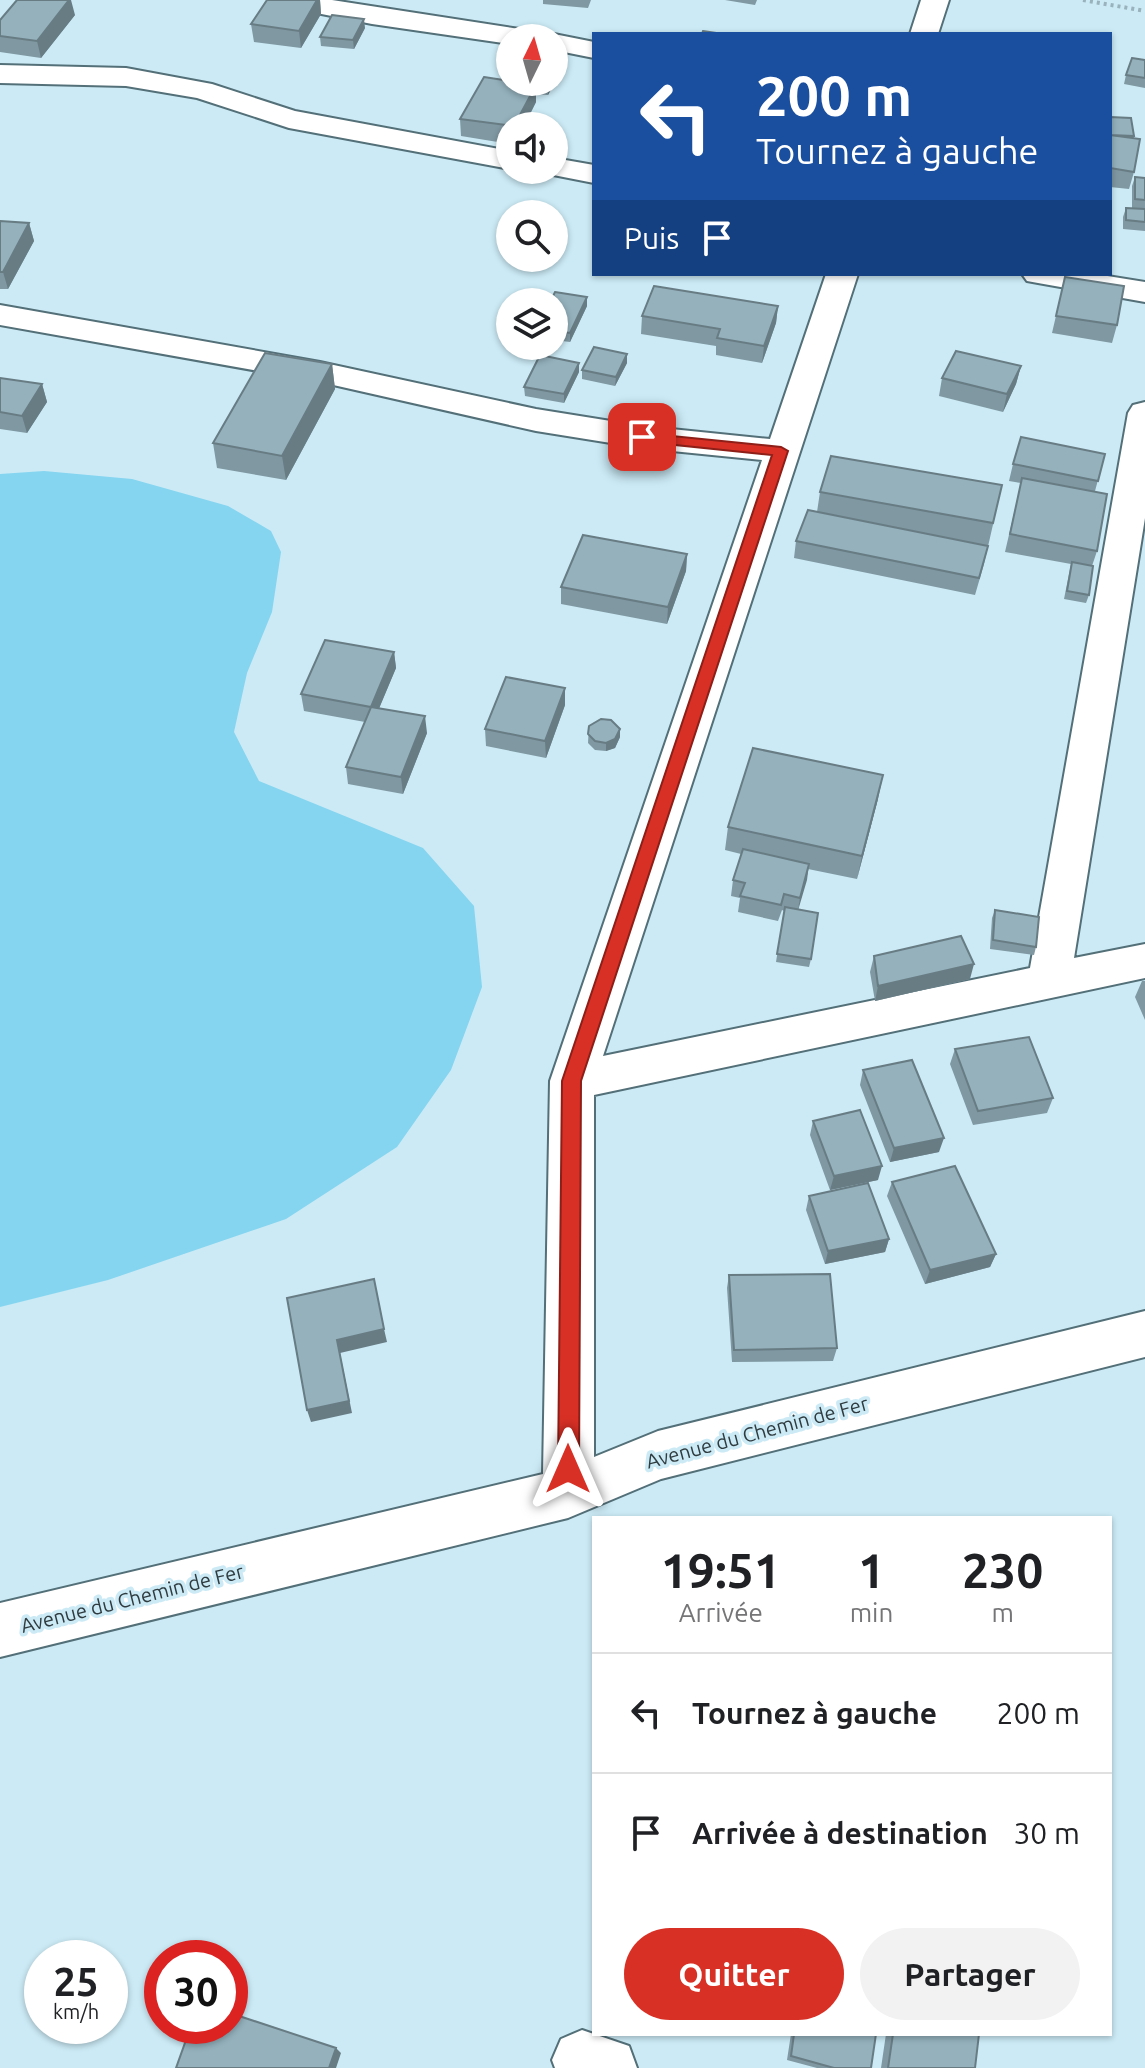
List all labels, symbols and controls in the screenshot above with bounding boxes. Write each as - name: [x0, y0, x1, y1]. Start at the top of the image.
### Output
- north arrow: [496, 24, 568, 96]
- map controls: [496, 24, 568, 360]
- icon: left: [624, 64, 728, 168]
- text: 200 m: [756, 64, 912, 127]
- button: sound: [496, 112, 568, 184]
- text: Tournez à gauche: [756, 130, 1038, 171]
- button: search: [496, 200, 568, 272]
- icon: arrive: [695, 216, 739, 260]
- text: Puis: [624, 221, 679, 255]
- button: layers: [496, 288, 568, 360]
- pin: [608, 403, 676, 471]
- icon: arrive: [620, 415, 664, 459]
- street label: Avenue du Chemin de Fer: [643, 1391, 871, 1473]
- position arrow: [526, 1427, 610, 1511]
- text: 19:51: [661, 1543, 781, 1597]
- text: 1: [858, 1543, 885, 1597]
- text: 230: [962, 1543, 1043, 1597]
- street label: Avenue du Chemin de Fer: [18, 1559, 246, 1637]
- text: Arrivée: [679, 1598, 763, 1627]
- text: min: [850, 1598, 893, 1627]
- text: m: [991, 1598, 1014, 1627]
- icon: left: [624, 1691, 668, 1735]
- text: Tournez à gauche: [692, 1696, 937, 1730]
- text: 200 m: [996, 1696, 1080, 1730]
- icon: arrive: [624, 1811, 668, 1855]
- text: Arrivée à destination: [692, 1816, 988, 1850]
- text: 30 m: [1013, 1816, 1080, 1850]
- button: Quitter: [624, 1928, 844, 2020]
- button: Partager: [860, 1928, 1080, 2020]
- speed limit sign: 30: [144, 1940, 248, 2044]
- text: 25: [53, 1959, 99, 2004]
- text: km/h: [53, 2000, 99, 2023]

